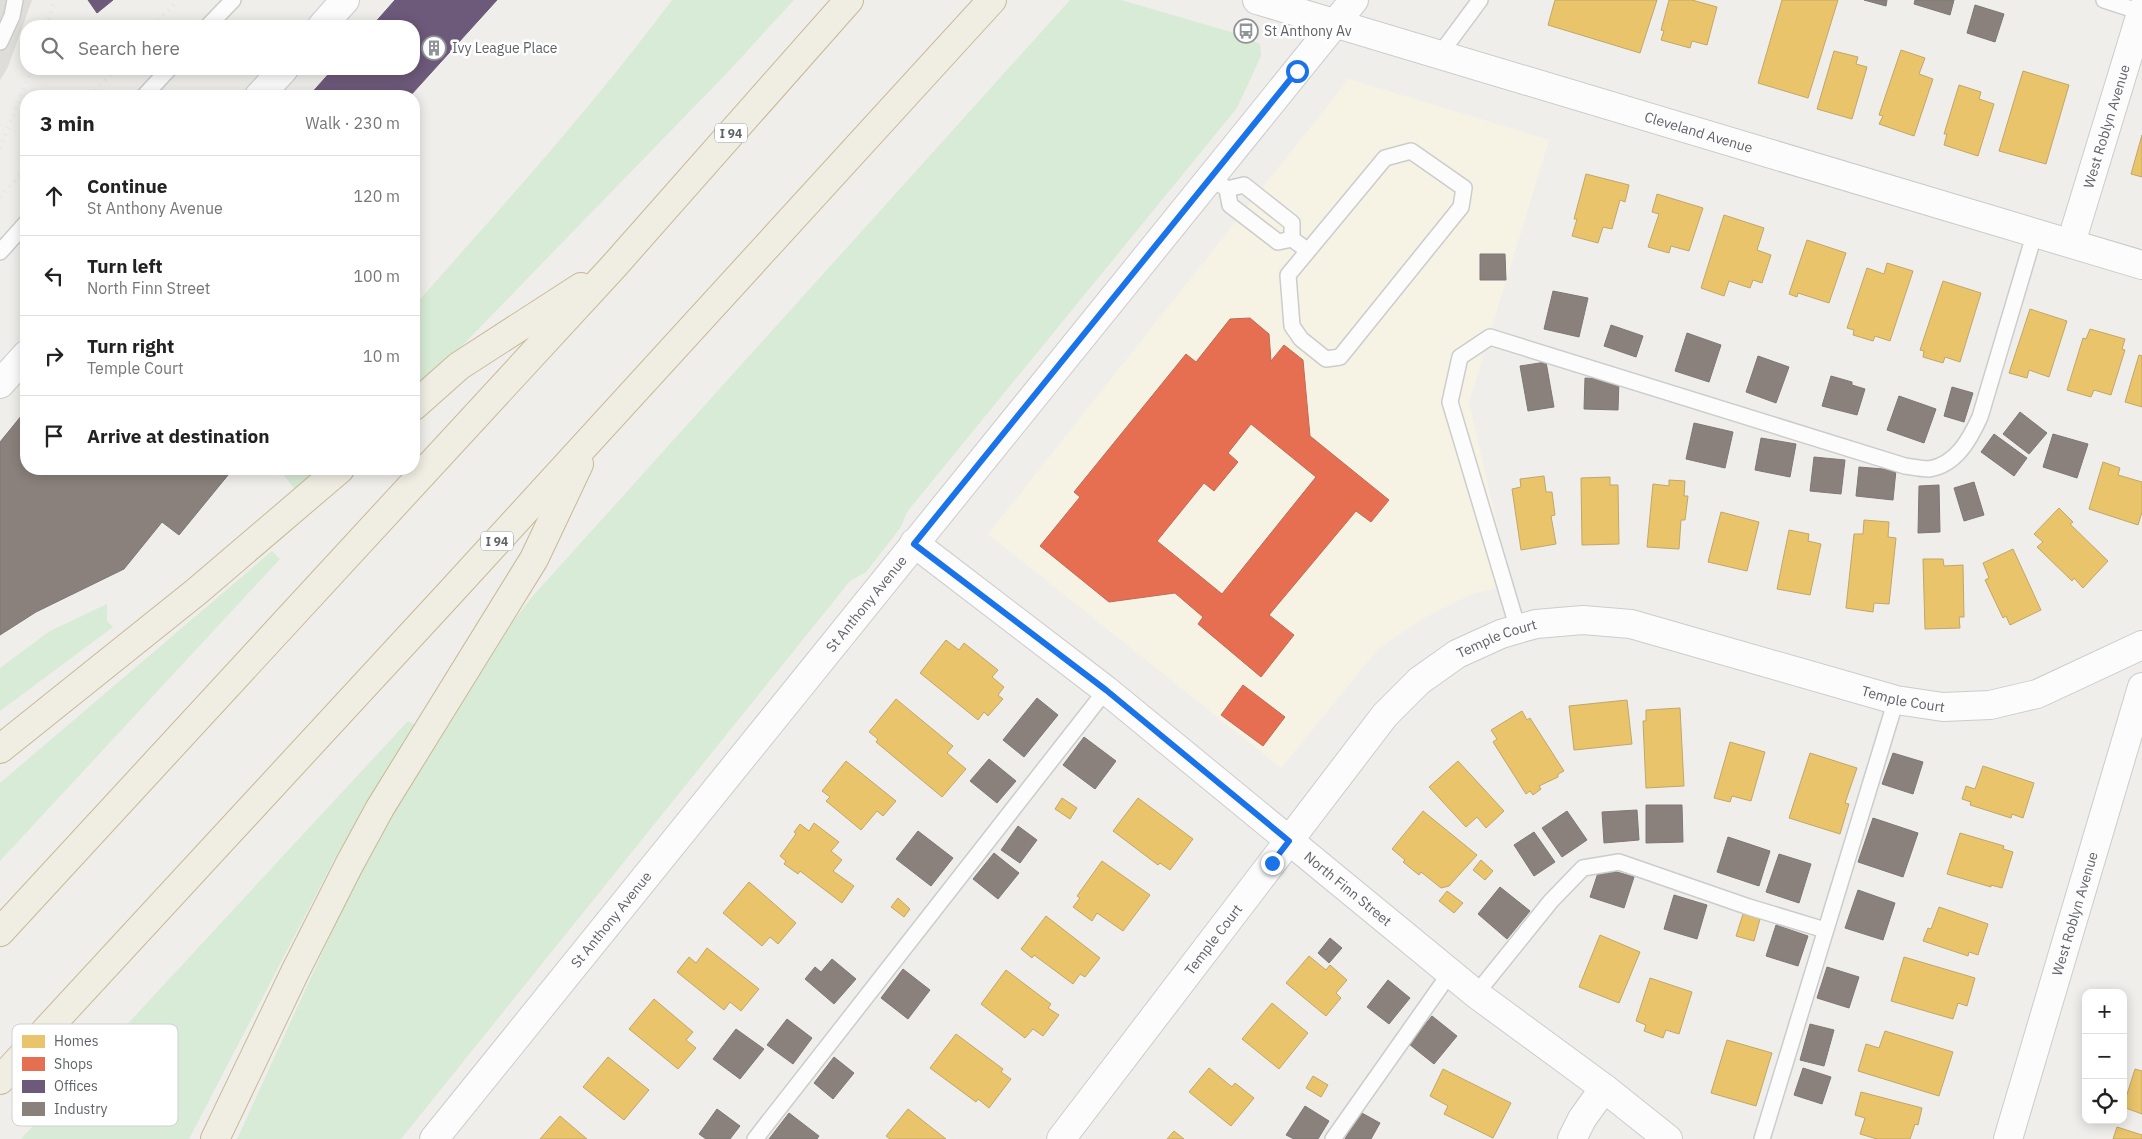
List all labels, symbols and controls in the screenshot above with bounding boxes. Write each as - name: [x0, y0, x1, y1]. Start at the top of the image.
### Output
- bus stop icon: St Anthony Av: [1233, 18, 1259, 44]
- search box: [20, 20, 420, 75]
- place label: St Anthony Av: [1264, 22, 1352, 40]
- icon: search: [38, 34, 66, 62]
- building icon: Ivy League Place: [421, 35, 447, 61]
- text: Search here: [78, 36, 180, 60]
- place label: Ivy League Place: [452, 39, 558, 57]
- route start: [1286, 60, 1309, 83]
- street label: West Roblyn Avenue: [2079, 62, 2134, 190]
- street label: Cleveland Avenue: [1642, 108, 1755, 157]
- text: 3 min: [40, 109, 95, 137]
- text: Walk · 230 m: [305, 113, 400, 133]
- road number: I 94: [715, 124, 747, 142]
- text: Continue: [87, 174, 167, 198]
- icon: ahead: [40, 182, 68, 210]
- text: 120 m: [353, 186, 400, 206]
- text: St Anthony Avenue: [87, 198, 223, 218]
- text: Turn left: [87, 254, 163, 278]
- icon: left: [40, 262, 68, 290]
- text: 100 m: [353, 266, 400, 286]
- text: North Finn Street: [87, 278, 210, 298]
- text: Turn right: [87, 334, 174, 358]
- icon: right: [40, 342, 68, 370]
- text: 10 m: [363, 346, 400, 366]
- text: Temple Court: [87, 358, 184, 378]
- icon: arrive: [40, 422, 68, 450]
- text: Arrive at destination: [87, 424, 270, 448]
- road number: I 94: [481, 532, 513, 550]
- street label: St Anthony Avenue: [822, 552, 911, 656]
- street label: Temple Court: [1454, 615, 1539, 662]
- street label: Temple Court: [1860, 682, 1946, 716]
- street label: North Finn Street: [1301, 848, 1396, 930]
- street label: West Roblyn Avenue: [2048, 849, 2102, 978]
- route end: [1261, 852, 1284, 875]
- street label: St Anthony Avenue: [567, 867, 656, 972]
- street label: Temple Court: [1181, 900, 1246, 979]
- map controls: [2082, 989, 2127, 1124]
- button: +: [2082, 989, 2127, 1034]
- legend: [12, 1024, 178, 1126]
- text: Homes: [54, 1032, 99, 1050]
- button: −: [2082, 1034, 2127, 1079]
- text: Shops: [54, 1055, 93, 1073]
- text: Offices: [54, 1077, 98, 1095]
- button: locate: [2082, 1079, 2127, 1124]
- text: Industry: [54, 1100, 108, 1118]

